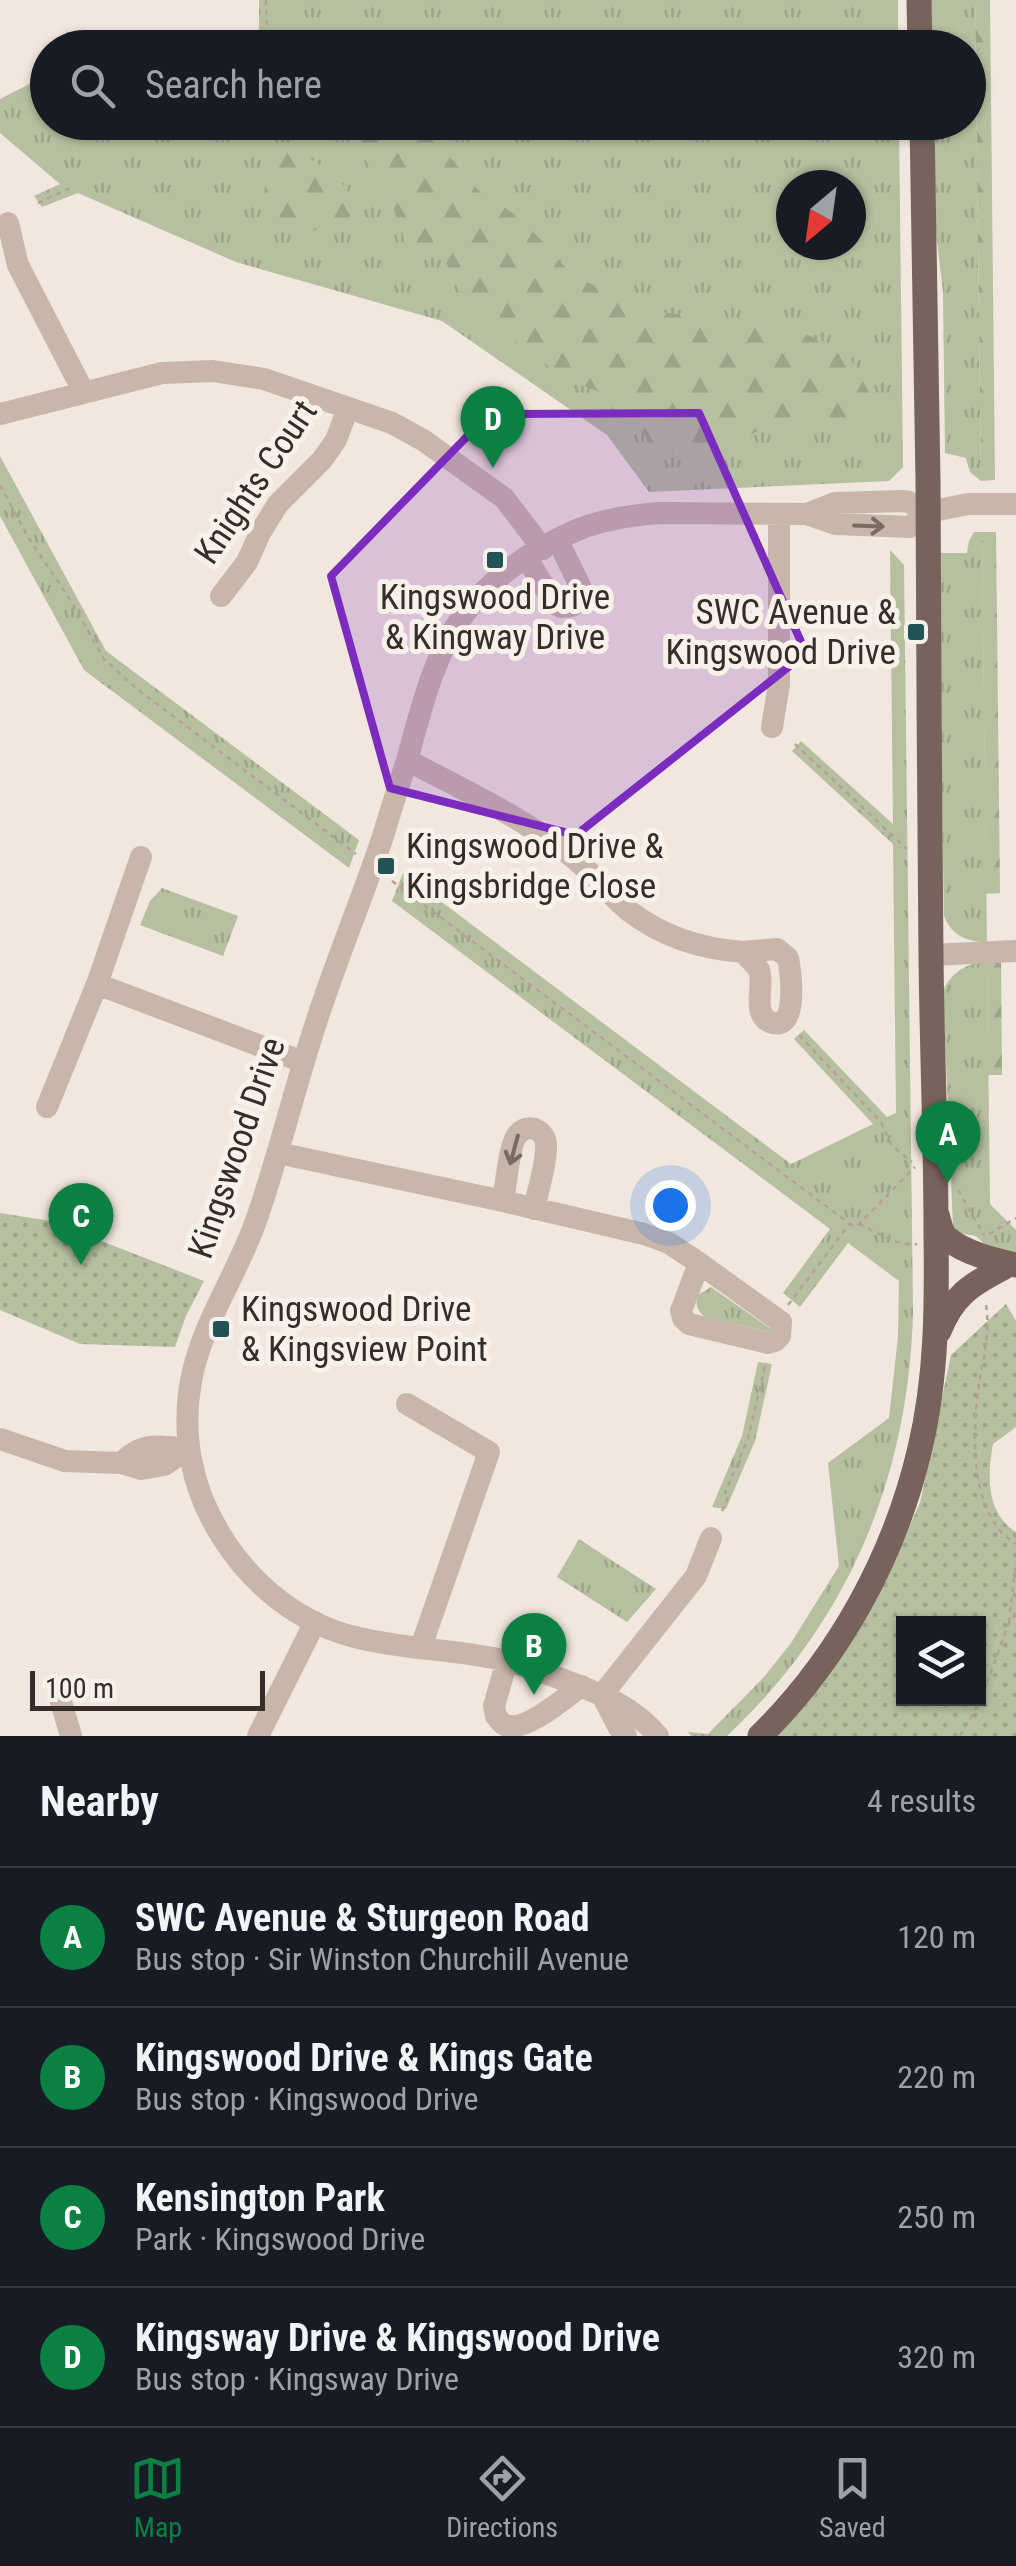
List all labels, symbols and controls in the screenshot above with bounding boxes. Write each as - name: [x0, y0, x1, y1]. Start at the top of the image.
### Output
- search box: [30, 30, 986, 140]
- icon: search: [65, 58, 120, 113]
- text: Search here: [145, 63, 322, 107]
- north arrow: [776, 170, 866, 260]
- pin: D: [460, 386, 526, 468]
- street label: Knights Court: [186, 392, 326, 572]
- one-way arrow: [852, 516, 884, 535]
- marker: Kingswood Drive & Kingway Drive: [484, 549, 506, 571]
- place label: Kingswood Drive & Kingway Drive: [380, 577, 610, 658]
- place label: SWC Avenue & Kingswood Drive: [666, 592, 896, 673]
- marker: SWC Avenue & Kingswood Drive: [905, 621, 927, 643]
- place label: Kingswood Drive & Kingsbridge Close: [406, 826, 663, 907]
- marker: Kingswood Drive & Kingsbridge Close: [375, 855, 397, 877]
- street label: Kingswood Drive: [180, 1032, 294, 1264]
- pin: A: [916, 1100, 980, 1183]
- one-way arrow: [503, 1134, 522, 1166]
- your location: [645, 1180, 696, 1231]
- pin: C: [48, 1182, 114, 1265]
- place label: Kingswood Drive & Kingsview Point: [241, 1289, 488, 1370]
- marker: Kingswood Drive & Kingsview Point: [210, 1318, 232, 1340]
- pin: B: [502, 1612, 566, 1695]
- map controls: [896, 1616, 986, 1706]
- button: layers: [896, 1616, 986, 1706]
- scale bar: [30, 1666, 265, 1711]
- text: 100 m: [45, 1672, 114, 1705]
- text: Nearby: [40, 1777, 159, 1826]
- text: 4 results: [867, 1782, 976, 1820]
- text: SWC Avenue & Sturgeon Road: [135, 1896, 590, 1940]
- text: A: [63, 1918, 82, 1956]
- text: 120 m: [897, 1918, 976, 1956]
- text: Bus stop · Sir Winston Churchill Avenue: [135, 1940, 629, 1978]
- text: Kingswood Drive & Kings Gate: [135, 2036, 593, 2080]
- text: B: [64, 2058, 81, 2096]
- text: 220 m: [897, 2058, 976, 2096]
- text: Bus stop · Kingswood Drive: [135, 2080, 479, 2118]
- text: Kensington Park: [135, 2176, 385, 2220]
- text: C: [63, 2198, 82, 2236]
- text: 250 m: [897, 2198, 976, 2236]
- text: Park · Kingswood Drive: [135, 2220, 425, 2258]
- text: Kingsway Drive & Kingswood Drive: [135, 2316, 660, 2360]
- text: D: [63, 2338, 82, 2376]
- text: 320 m: [897, 2338, 976, 2376]
- text: Bus stop · Kingsway Drive: [135, 2360, 459, 2398]
- tab: Map: [130, 2451, 185, 2544]
- tab: Directions: [446, 2451, 558, 2544]
- tab: Saved: [819, 2451, 886, 2544]

